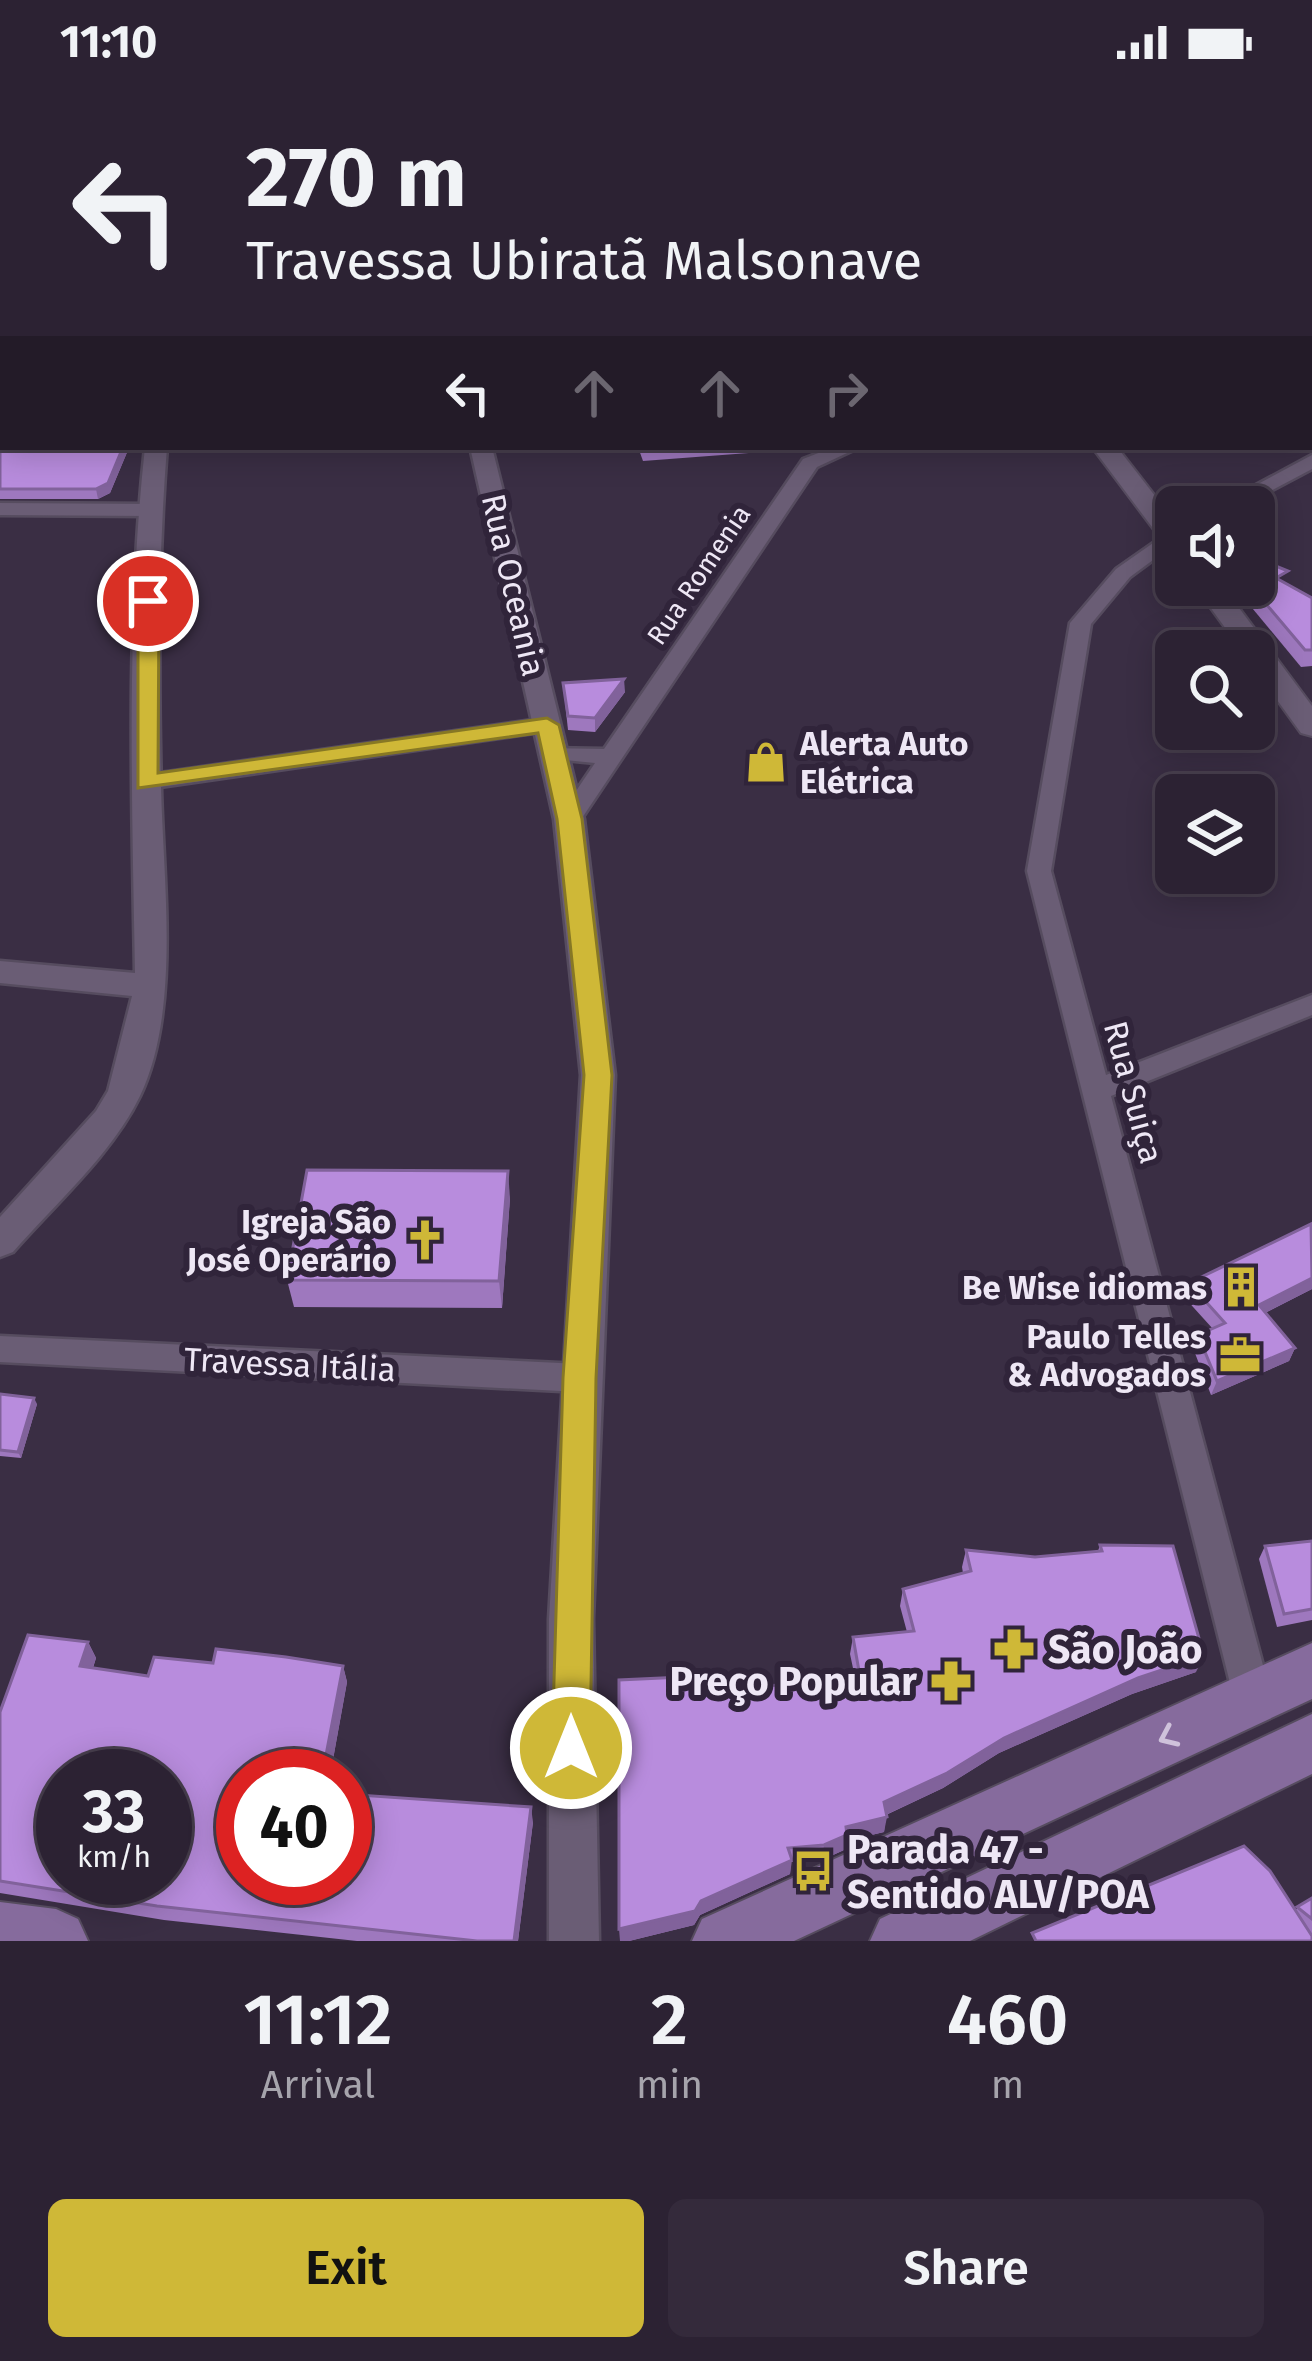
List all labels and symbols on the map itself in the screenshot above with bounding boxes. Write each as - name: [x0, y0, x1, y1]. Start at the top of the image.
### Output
- street label: Rua Oceania: [473, 490, 553, 680]
- street label: Rua Romenia: [641, 499, 757, 651]
- pin: [97, 550, 199, 652]
- place label: Alerta Auto Elétrica: [799, 724, 969, 802]
- shop icon: Alerta Auto Elétrica: [743, 739, 789, 785]
- street label: Rua Suiça: [1095, 1017, 1171, 1168]
- place label: Igreja São José Operário: [186, 1202, 391, 1280]
- church icon: Igreja São José Operário: [402, 1217, 448, 1263]
- building icon: Be Wise idiomas: [1218, 1264, 1264, 1310]
- place label: Be Wise idiomas: [962, 1268, 1207, 1308]
- place label: Paulo Telles & Advogados: [1007, 1317, 1206, 1395]
- office icon: Paulo Telles & Advogados: [1217, 1332, 1263, 1378]
- street label: Travessa Itália: [183, 1339, 397, 1391]
- pharmacy icon: São João: [991, 1626, 1037, 1672]
- place label: São João: [1048, 1627, 1203, 1673]
- pharmacy icon: Preço Popular: [928, 1658, 974, 1704]
- place label: Preço Popular: [669, 1659, 917, 1706]
- position arrow: [508, 1685, 634, 1811]
- one-way arrow: [1159, 1723, 1180, 1747]
- speed limit sign: 40: [216, 1749, 372, 1905]
- place label: Parada 47 - Sentido ALV/POA: [847, 1827, 1150, 1918]
- bus stop icon: Parada 47 - Sentido ALV/POA: [790, 1848, 836, 1894]

